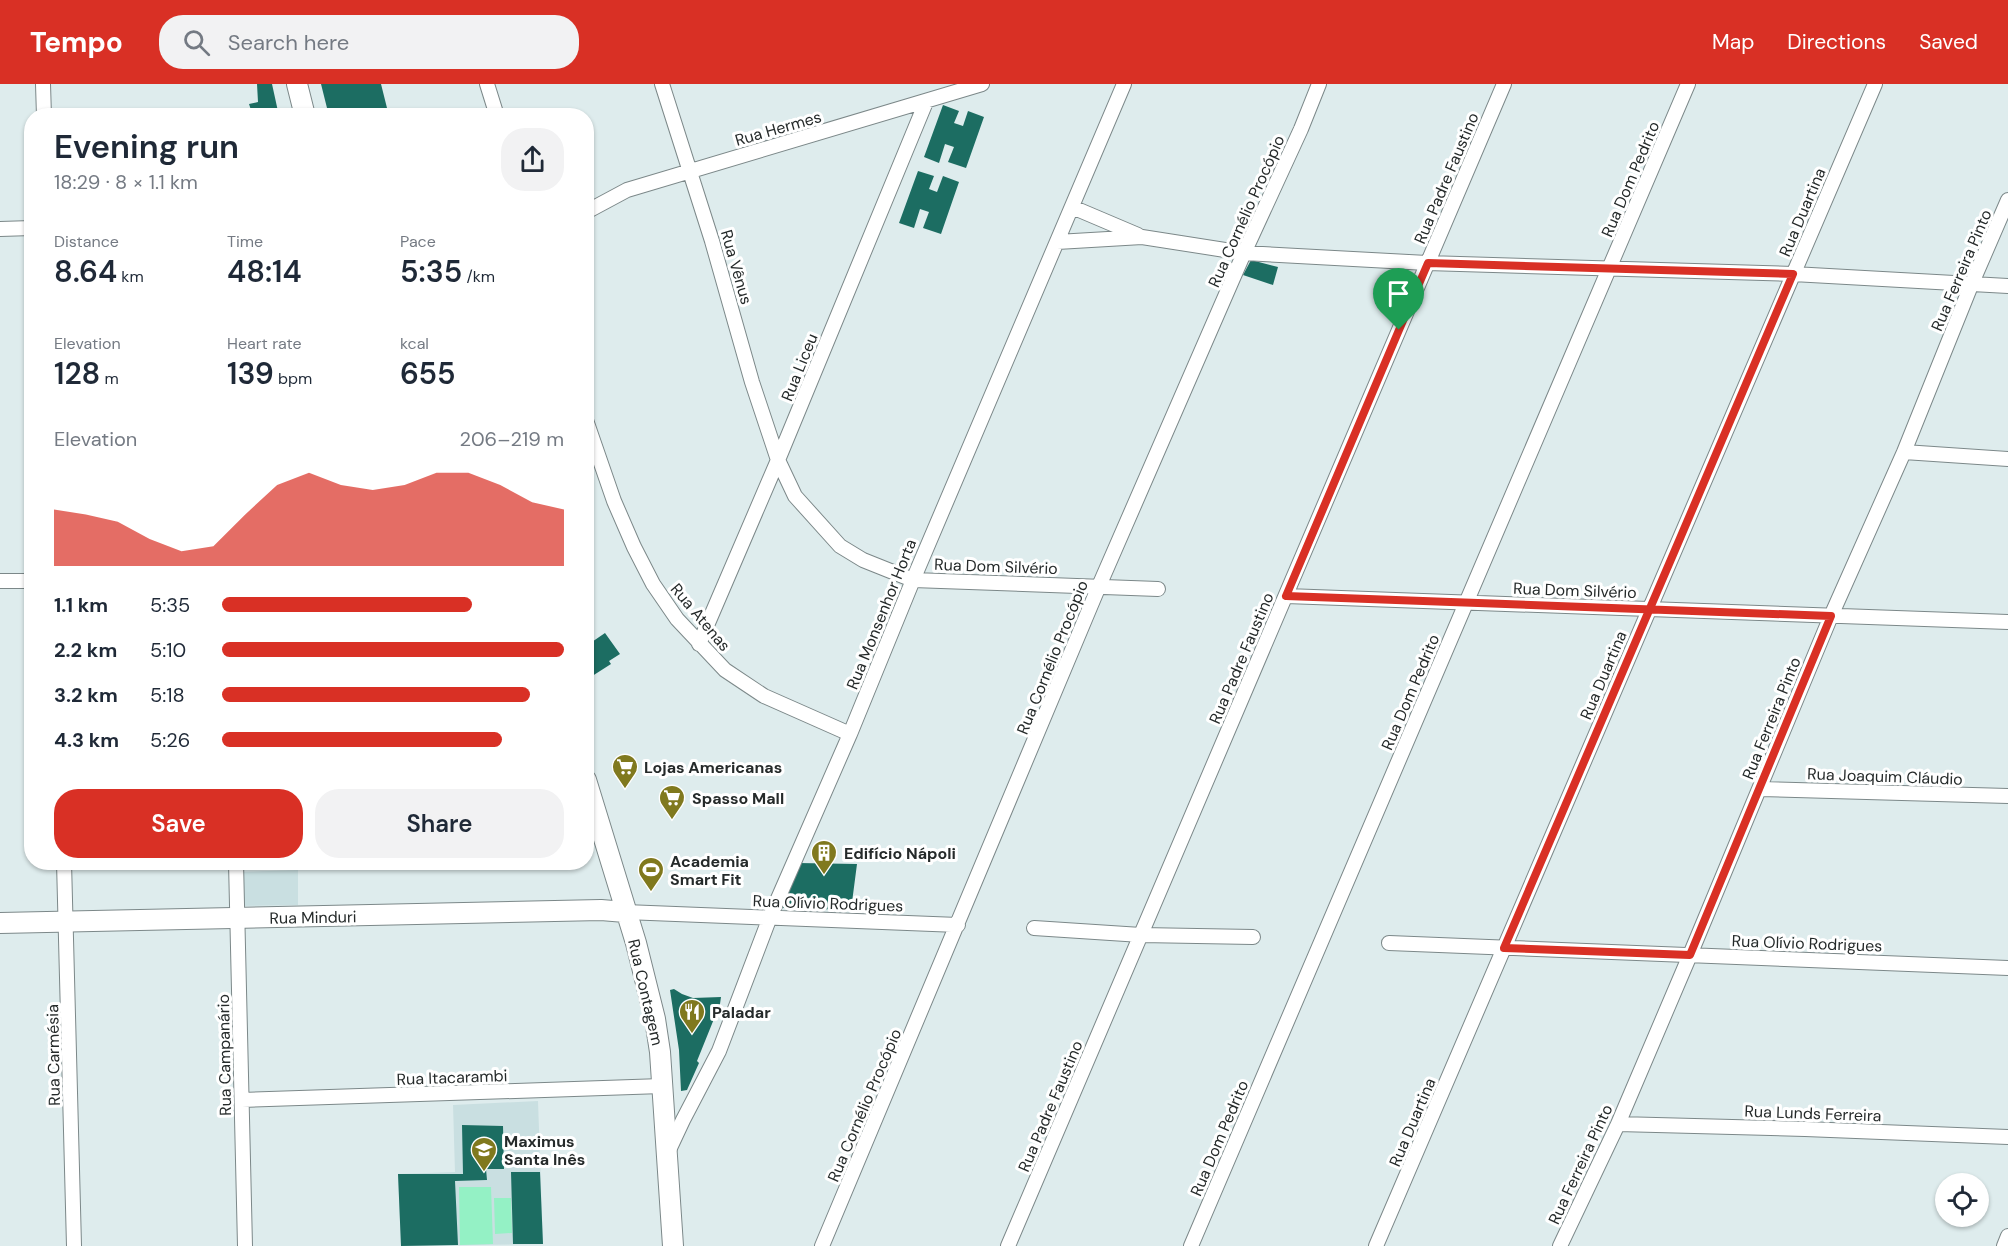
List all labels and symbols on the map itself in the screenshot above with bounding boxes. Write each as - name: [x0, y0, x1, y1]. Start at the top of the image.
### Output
- street label: Rua Hermes: [733, 106, 824, 151]
- street label: Rua Padre Faustino: [1409, 109, 1484, 247]
- street label: Rua Dom Pedrito: [1597, 118, 1664, 240]
- street label: Rua Cornélio Procópio: [1203, 132, 1289, 291]
- street label: Rua Duartina: [1774, 165, 1831, 260]
- street label: Rua Ferreira Pinto: [1926, 206, 1997, 334]
- street label: Rua Vênus: [716, 227, 757, 307]
- pin: [1373, 268, 1424, 330]
- street label: Rua Liceu: [776, 330, 823, 404]
- street label: Rua Monsenhor Horta: [842, 536, 921, 692]
- street label: Rua Dom Silvério: [934, 554, 1058, 579]
- street label: Rua Cornélio Procópio: [1012, 577, 1093, 737]
- street label: Rua Dom Silvério: [1513, 578, 1637, 603]
- street label: Rua Atenas: [666, 579, 735, 656]
- street label: Rua Padre Faustino: [1204, 589, 1279, 727]
- street label: Rua Duartina: [1575, 628, 1632, 723]
- street label: Rua Dom Pedrito: [1377, 631, 1444, 753]
- street label: Rua Ferreira Pinto: [1737, 654, 1806, 782]
- supermarket icon: Lojas Americanas: [610, 752, 640, 790]
- place label: Lojas Americanas: [644, 757, 782, 778]
- street label: Rua Joaquim Cláudio: [1807, 763, 1963, 790]
- supermarket icon: Spasso Mall: [657, 783, 687, 821]
- place label: Spasso Mall: [692, 788, 784, 809]
- building icon: Edifício Nápoli: [809, 838, 839, 876]
- place label: Edifício Nápoli: [844, 843, 956, 864]
- place label: Academia Smart Fit: [670, 851, 749, 890]
- sports icon: Academia Smart Fit: [636, 855, 666, 893]
- street label: Rua Olívio Rodrigues: [752, 890, 904, 917]
- street label: Rua Minduri: [269, 906, 357, 929]
- street label: Rua Olívio Rodrigues: [1731, 930, 1883, 957]
- street label: Rua Contagem: [623, 937, 668, 1047]
- street label: Rua Campanário: [213, 994, 236, 1116]
- restaurant icon: Paladar: [677, 997, 707, 1035]
- place label: Paladar: [712, 1002, 771, 1023]
- street label: Rua Carmésia: [42, 1004, 65, 1106]
- street label: Rua Cornélio Procópio: [823, 1025, 906, 1185]
- street label: Rua Padre Faustino: [1013, 1037, 1088, 1175]
- street label: Rua Itacarambi: [396, 1065, 508, 1090]
- street label: Rua Duartina: [1384, 1075, 1441, 1170]
- street label: Rua Dom Pedrito: [1186, 1077, 1253, 1199]
- street label: Rua Ferreira Pinto: [1543, 1101, 1617, 1228]
- street label: Rua Lunds Ferreira: [1744, 1101, 1882, 1126]
- place label: Maximus Santa Inês: [504, 1131, 585, 1170]
- school or university icon: Maximus Santa Inês: [469, 1135, 499, 1173]

